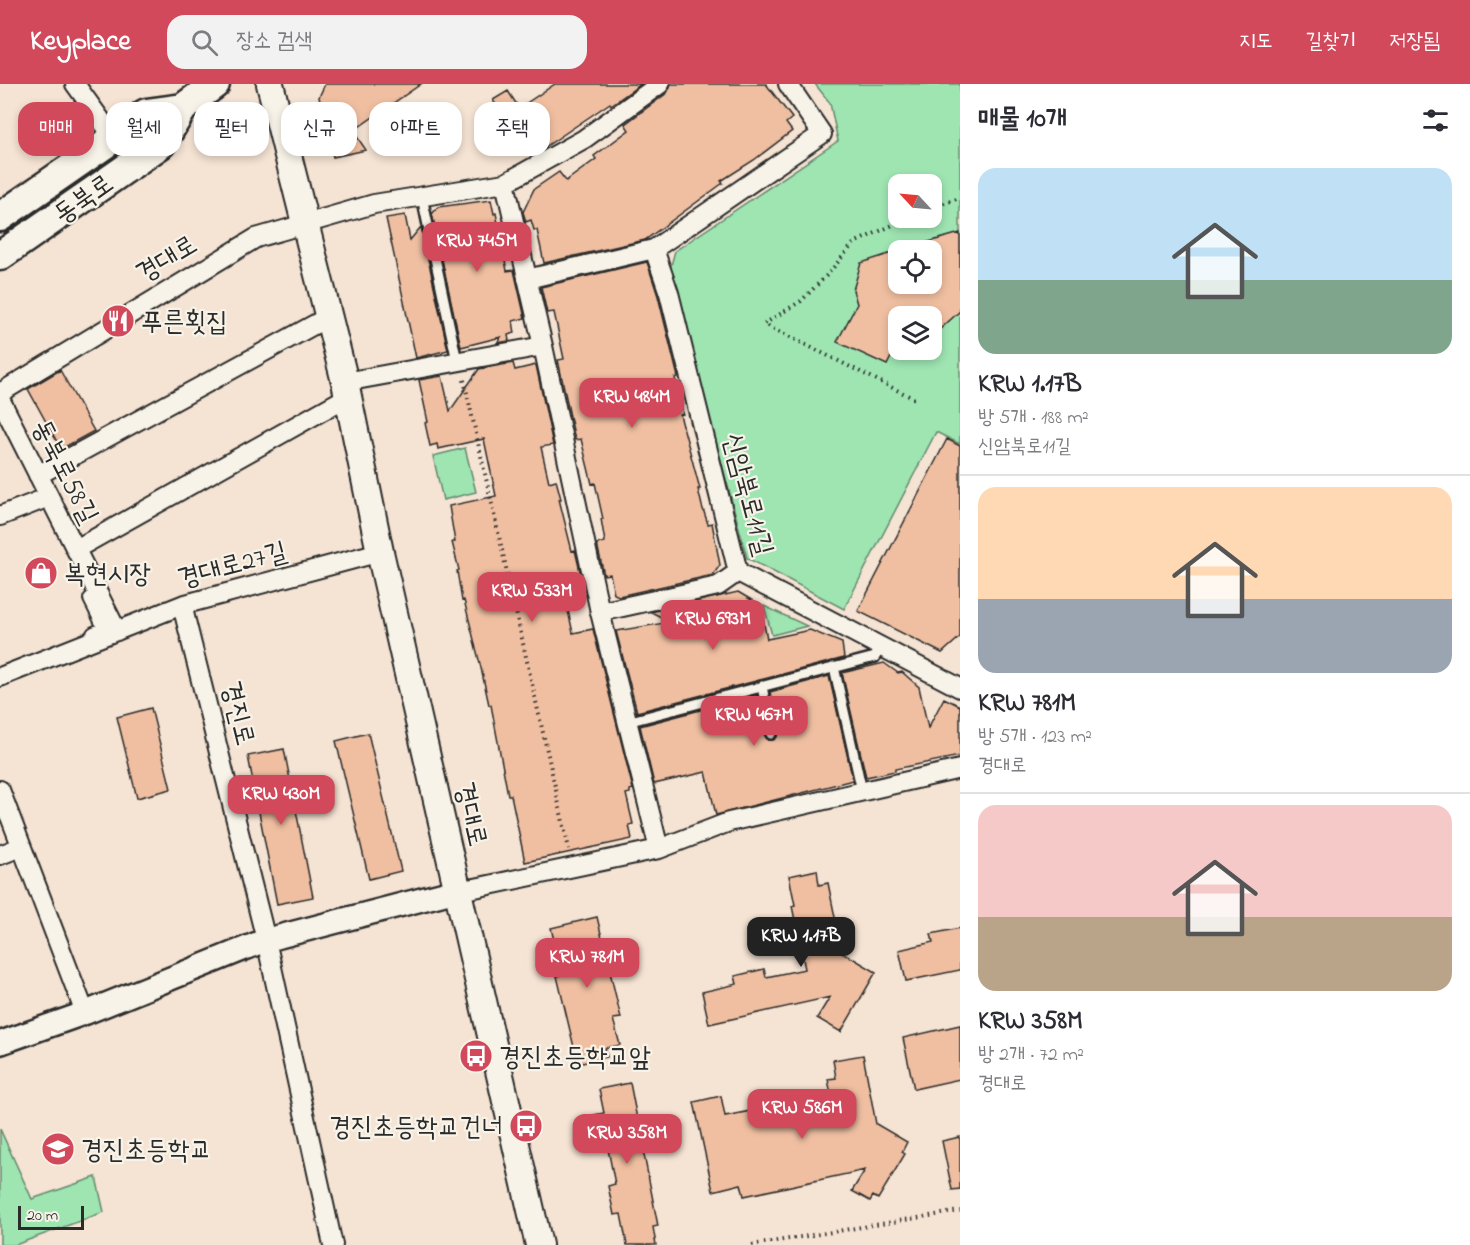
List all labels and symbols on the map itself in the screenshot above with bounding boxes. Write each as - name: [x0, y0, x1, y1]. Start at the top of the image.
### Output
- street label: 동북로: [47, 165, 122, 235]
- north arrow: [888, 174, 942, 228]
- pin: KRW 745M: [415, 222, 539, 273]
- street label: 경대로: [129, 227, 205, 294]
- restaurant icon: 푸른횟집: [100, 303, 136, 339]
- place label: 푸른횟집: [141, 304, 228, 343]
- pin: KRW 484M: [570, 378, 694, 429]
- street label: 동북로58길: [21, 413, 107, 531]
- street label: 신암북로11길: [711, 429, 782, 561]
- street label: 경대로27길: [174, 533, 292, 600]
- shop icon: 복현시장: [23, 555, 59, 591]
- place label: 복현시장: [64, 556, 151, 595]
- pin: KRW 533M: [470, 572, 594, 623]
- pin: KRW 693M: [651, 600, 775, 651]
- street label: 경진로: [210, 677, 263, 750]
- pin: KRW 467M: [692, 696, 816, 747]
- pin: KRW 430M: [219, 775, 343, 826]
- street label: 경대로: [443, 778, 496, 851]
- pin: KRW 1.17B: [732, 917, 870, 968]
- pin: KRW 781M: [525, 938, 649, 989]
- bus stop icon: 경진초등학교앞: [458, 1038, 494, 1074]
- place label: 경진초등학교앞: [499, 1039, 651, 1078]
- pin: KRW 586M: [740, 1089, 864, 1140]
- bus stop icon: 경진초등학교건너: [508, 1108, 544, 1144]
- place label: 경진초등학교건너: [329, 1109, 503, 1148]
- pin: KRW 358M: [565, 1114, 689, 1165]
- school or university icon: 경진초등학교: [40, 1131, 76, 1167]
- place label: 경진초등학교: [81, 1132, 211, 1171]
- scale bar: [18, 1203, 84, 1230]

